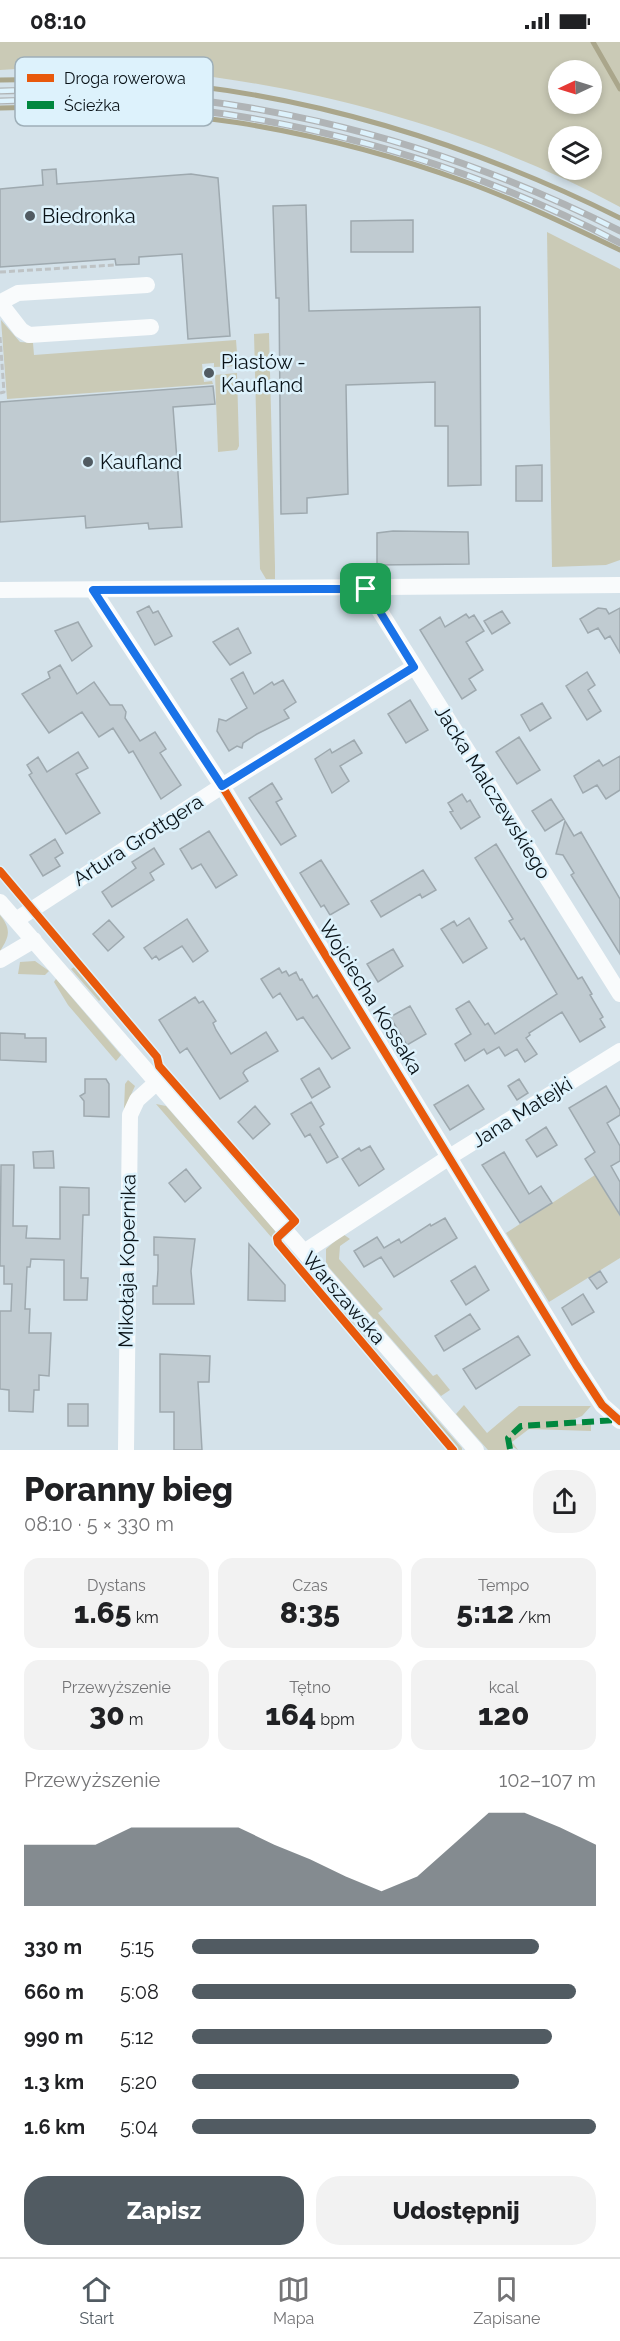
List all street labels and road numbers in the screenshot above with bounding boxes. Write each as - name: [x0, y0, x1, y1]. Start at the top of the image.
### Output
- street label: Jacka Malczewskiego: [430, 701, 556, 883]
- street label: Artura Grottgera: [69, 789, 207, 891]
- street label: Wojciecha Kossaka: [314, 915, 428, 1079]
- street label: Jana Matejki: [467, 1072, 577, 1152]
- street label: Mikołaja Kopernika: [113, 1174, 141, 1348]
- street label: Warszawska: [297, 1247, 391, 1349]

